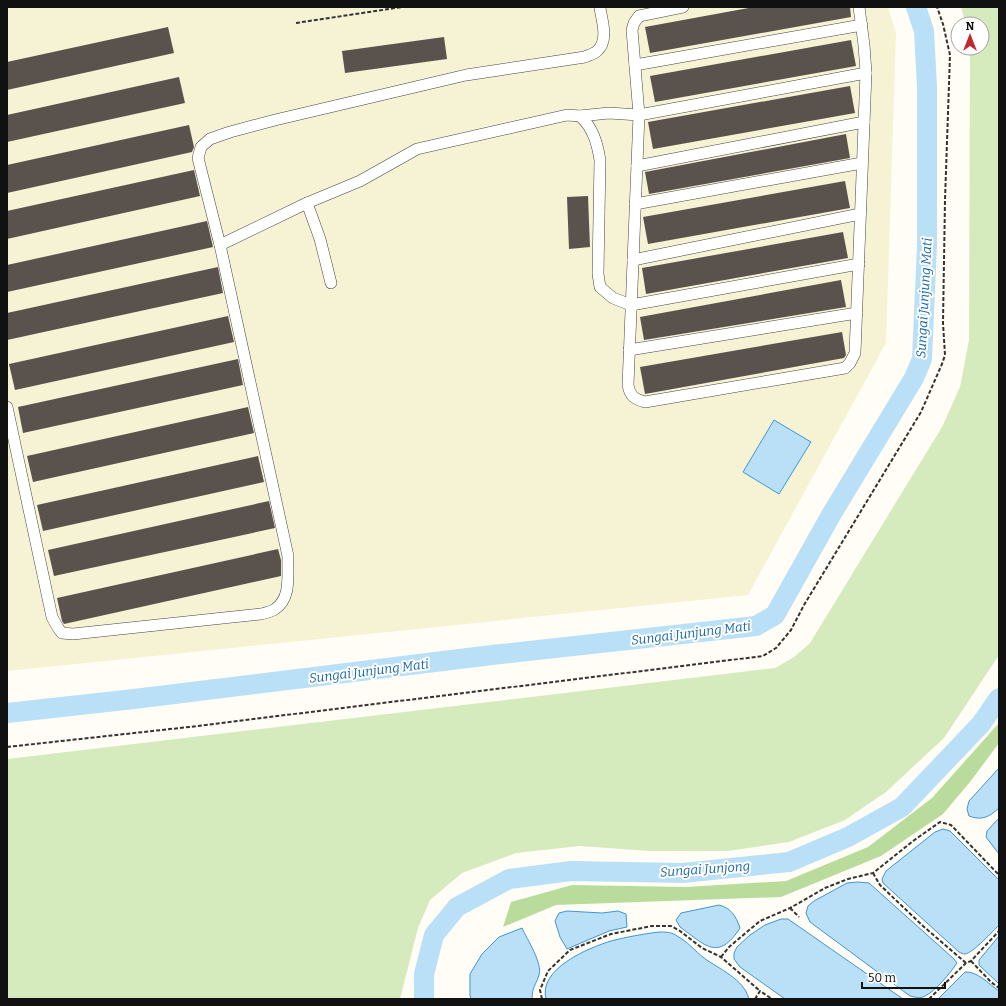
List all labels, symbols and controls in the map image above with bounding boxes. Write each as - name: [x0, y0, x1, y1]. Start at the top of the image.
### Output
- north arrow: [950, 16, 990, 56]
- text: N: [966, 20, 975, 33]
- water label: Sungai Junjung Mati: [913, 237, 935, 359]
- water label: Sungai Junjung Mati: [630, 618, 752, 648]
- water label: Sungai Junjung Mati: [308, 656, 430, 686]
- water label: Sungai Junjong: [659, 858, 751, 880]
- scale bar: [862, 964, 945, 990]
- text: 50 m: [868, 971, 897, 985]

